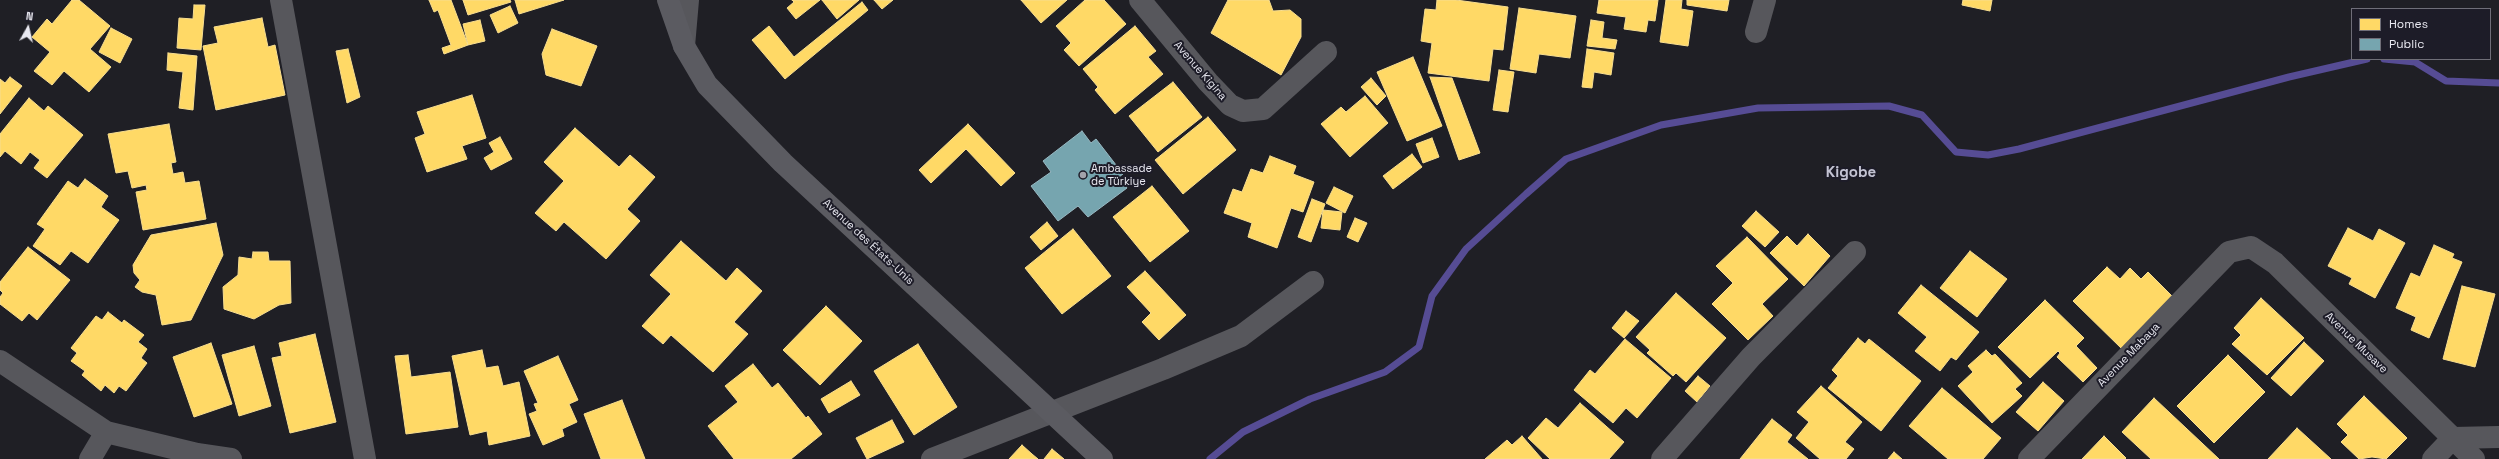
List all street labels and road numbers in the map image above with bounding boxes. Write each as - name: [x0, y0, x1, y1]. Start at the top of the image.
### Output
- street label: Avenue Kigina: [1171, 39, 1229, 103]
- street label: Avenue des États-Unis: [820, 196, 916, 288]
- street label: Avenue Musave: [2322, 310, 2390, 376]
- street label: Avenue Mabaya: [2095, 320, 2163, 390]

